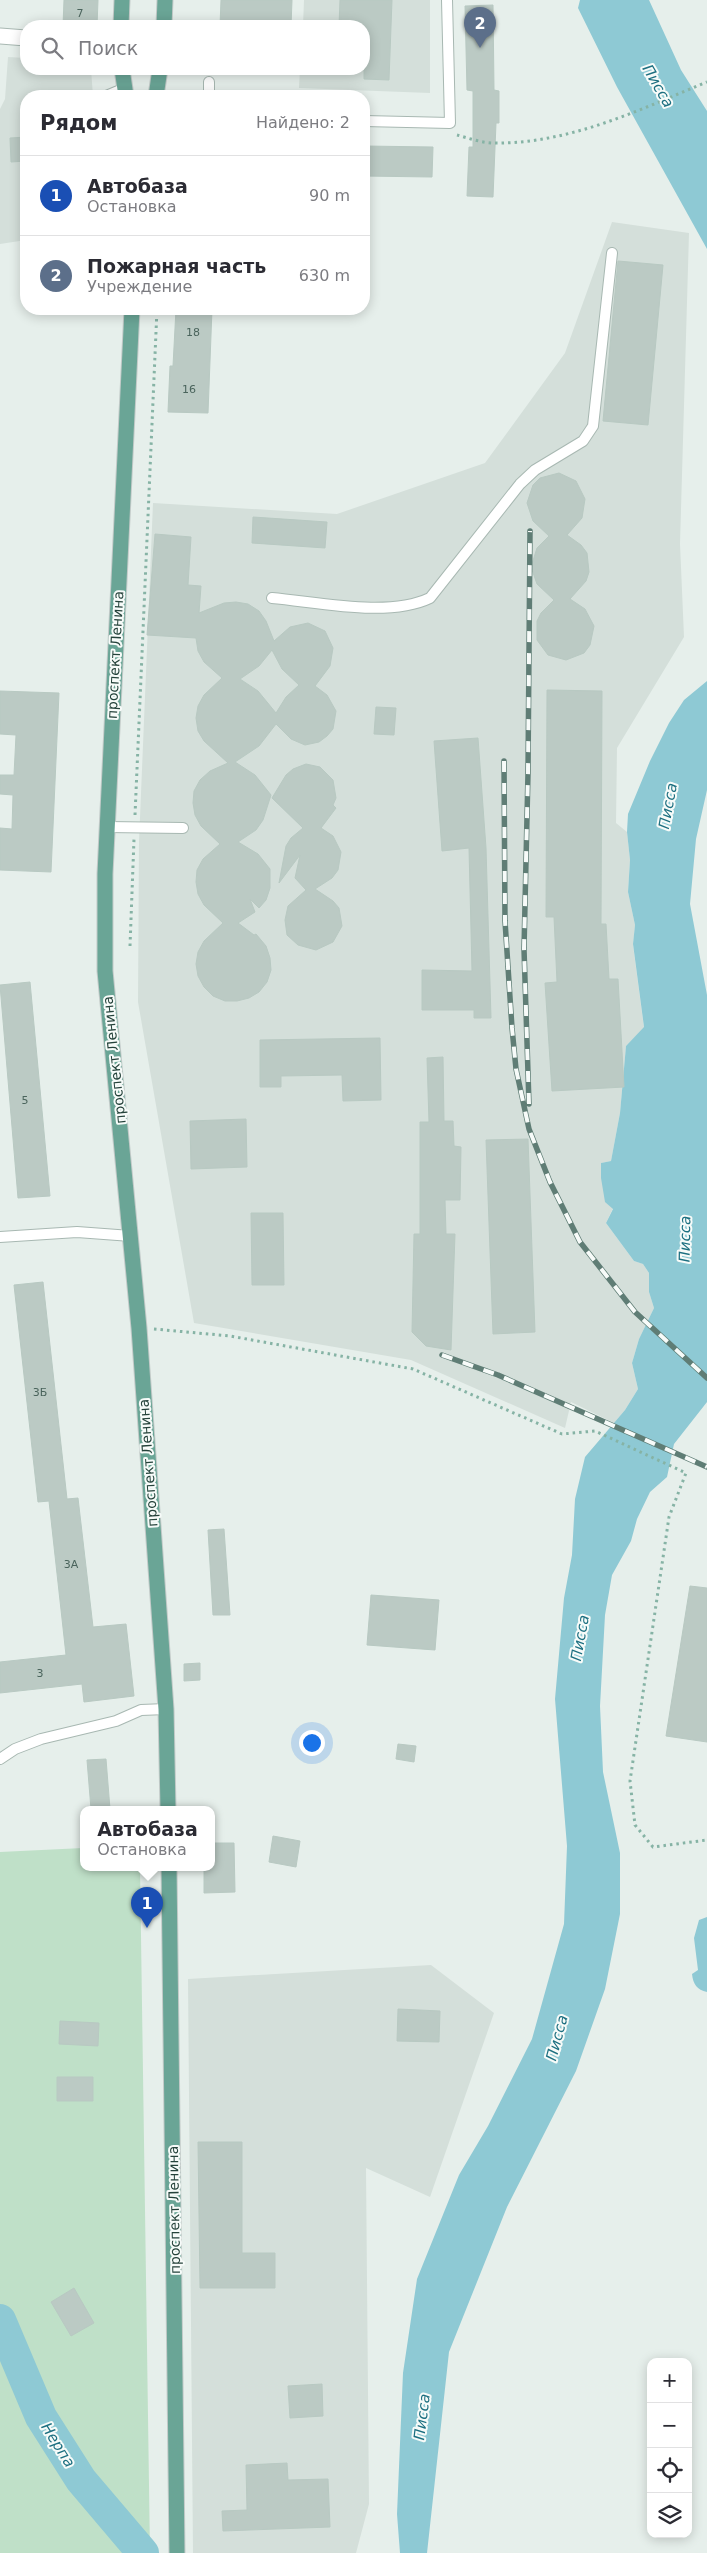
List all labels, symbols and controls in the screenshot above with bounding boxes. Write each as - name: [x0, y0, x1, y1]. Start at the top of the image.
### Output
- house number: 7: [77, 7, 84, 20]
- pin: 2: [464, 7, 496, 48]
- search box: [20, 20, 370, 75]
- icon: search: [38, 34, 66, 62]
- text: Поиск: [78, 37, 138, 59]
- water label: Писса: [639, 61, 677, 111]
- text: Рядом: [40, 111, 117, 135]
- text: Найдено: 2: [256, 113, 350, 132]
- text: Автобаза: [87, 175, 188, 197]
- text: 1: [50, 186, 62, 205]
- text: 90 m: [309, 186, 350, 205]
- text: Остановка: [87, 197, 177, 216]
- text: Пожарная часть: [87, 255, 266, 277]
- text: 2: [50, 266, 62, 285]
- text: 630 m: [299, 266, 350, 285]
- text: Учреждение: [87, 277, 192, 296]
- house number: 18: [186, 326, 200, 339]
- house number: 16: [182, 383, 196, 396]
- street label: проспект Ленина: [104, 591, 126, 719]
- water label: Писса: [655, 781, 681, 831]
- street label: проспект Ленина: [99, 995, 129, 1125]
- house number: 5: [22, 1094, 29, 1107]
- water label: Писса: [676, 1215, 694, 1263]
- house number: 3Б: [33, 1386, 47, 1399]
- street label: проспект Ленина: [136, 1398, 160, 1528]
- house number: 3А: [64, 1558, 79, 1571]
- water label: Писса: [567, 1613, 593, 1663]
- house number: 3: [37, 1667, 44, 1680]
- your location: [299, 1730, 325, 1756]
- popup: [80, 1806, 215, 1871]
- text: Автобаза: [97, 1818, 198, 1840]
- text: Остановка: [97, 1840, 187, 1859]
- pin: 1: [131, 1887, 163, 1928]
- water label: Писса: [542, 2013, 572, 2063]
- street label: проспект Ленина: [165, 2146, 183, 2274]
- map controls: [647, 2358, 692, 2538]
- button: +: [647, 2358, 692, 2403]
- water label: Писса: [410, 2393, 434, 2441]
- button: −: [647, 2403, 692, 2448]
- water label: Нерпа: [37, 2419, 79, 2471]
- button: locate: [647, 2448, 692, 2493]
- button: layers: [647, 2493, 692, 2538]

